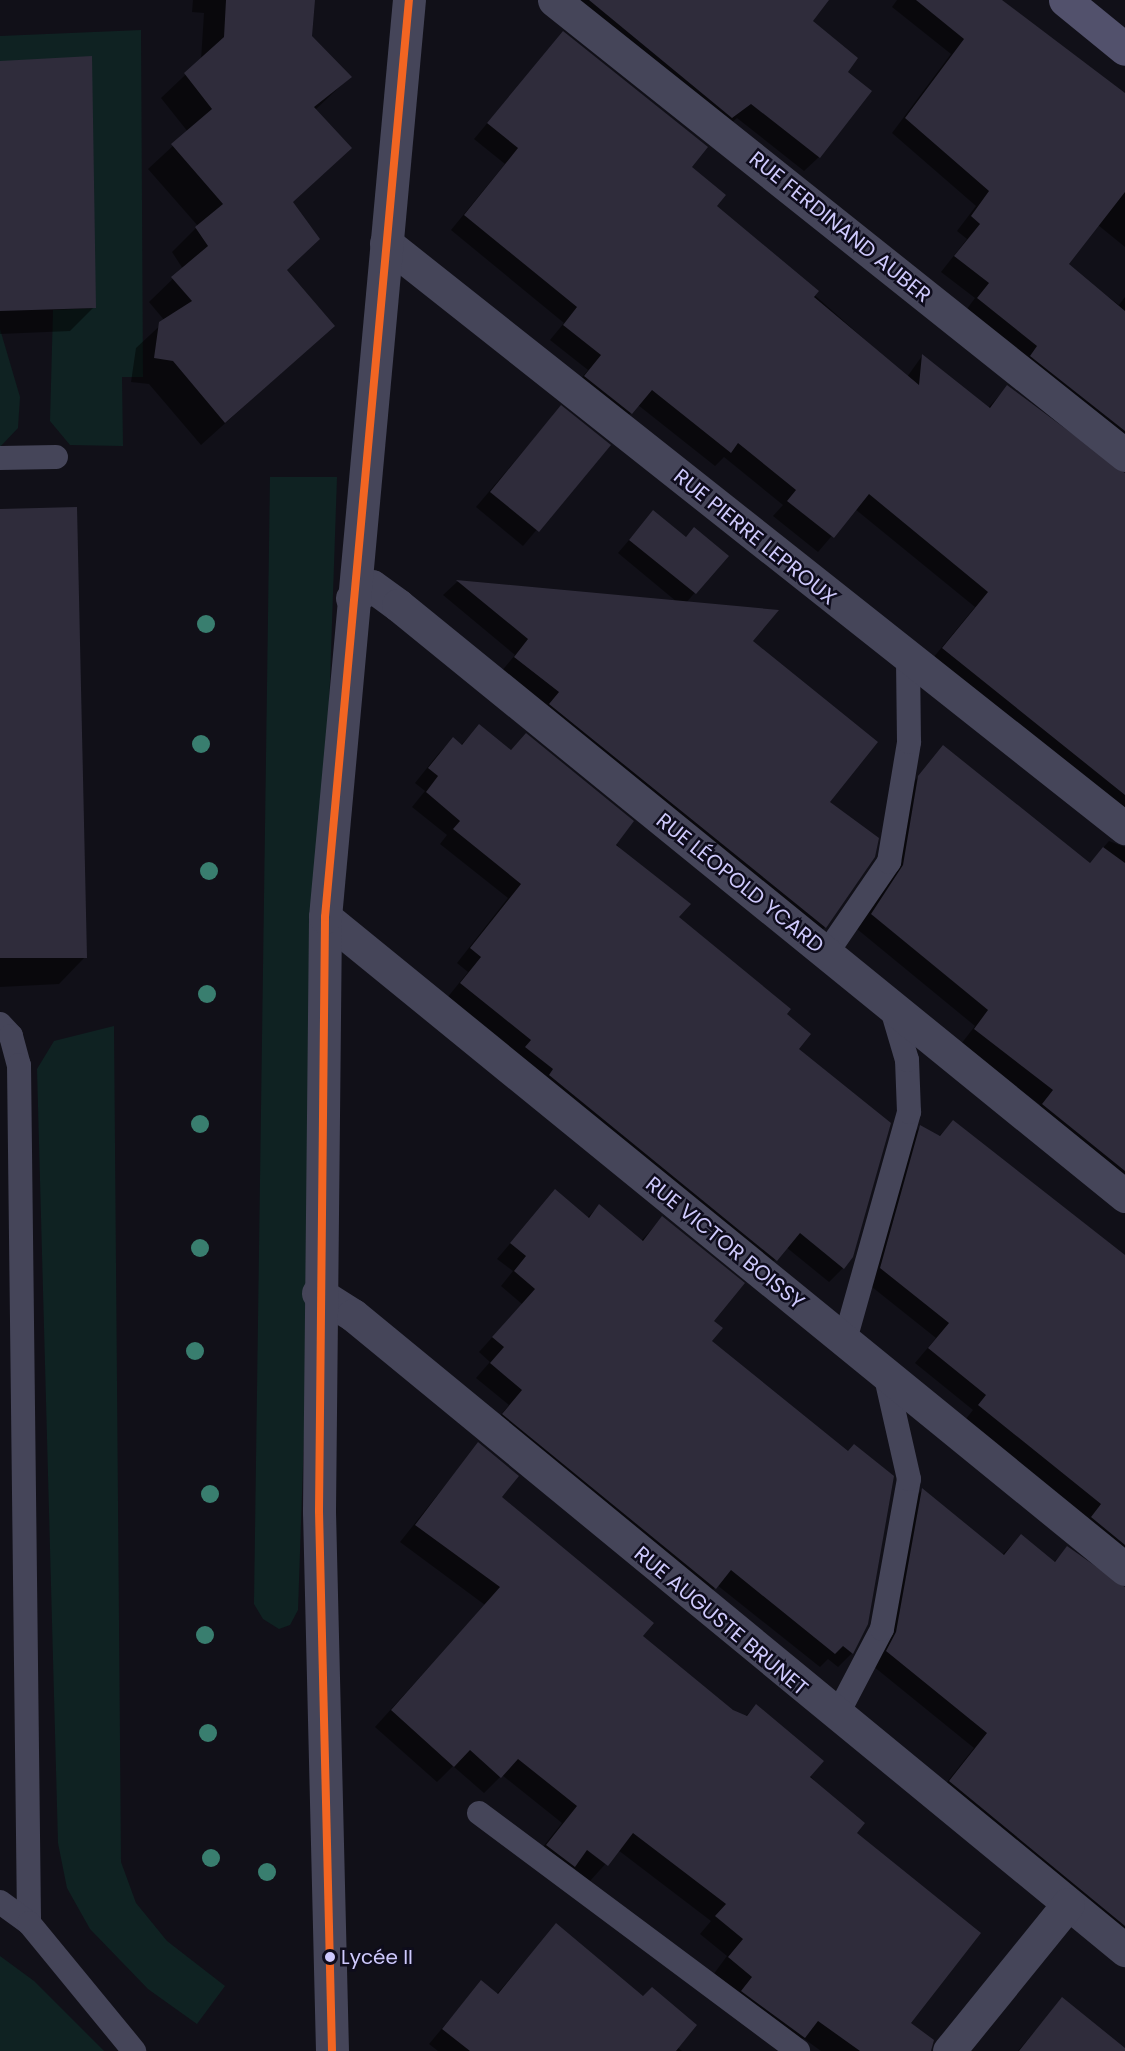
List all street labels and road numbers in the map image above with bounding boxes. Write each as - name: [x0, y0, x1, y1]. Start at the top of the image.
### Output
- street label: RUE FERDINAND AUBER: [744, 146, 936, 308]
- street label: RUE PIERRE LEPROUX: [669, 464, 841, 610]
- street label: RUE LÉOPOLD YCARD: [651, 808, 829, 958]
- street label: RUE VICTOR BOISSY: [641, 1171, 809, 1315]
- street label: RUE AUGUSTE BRUNET: [629, 1541, 813, 1701]

